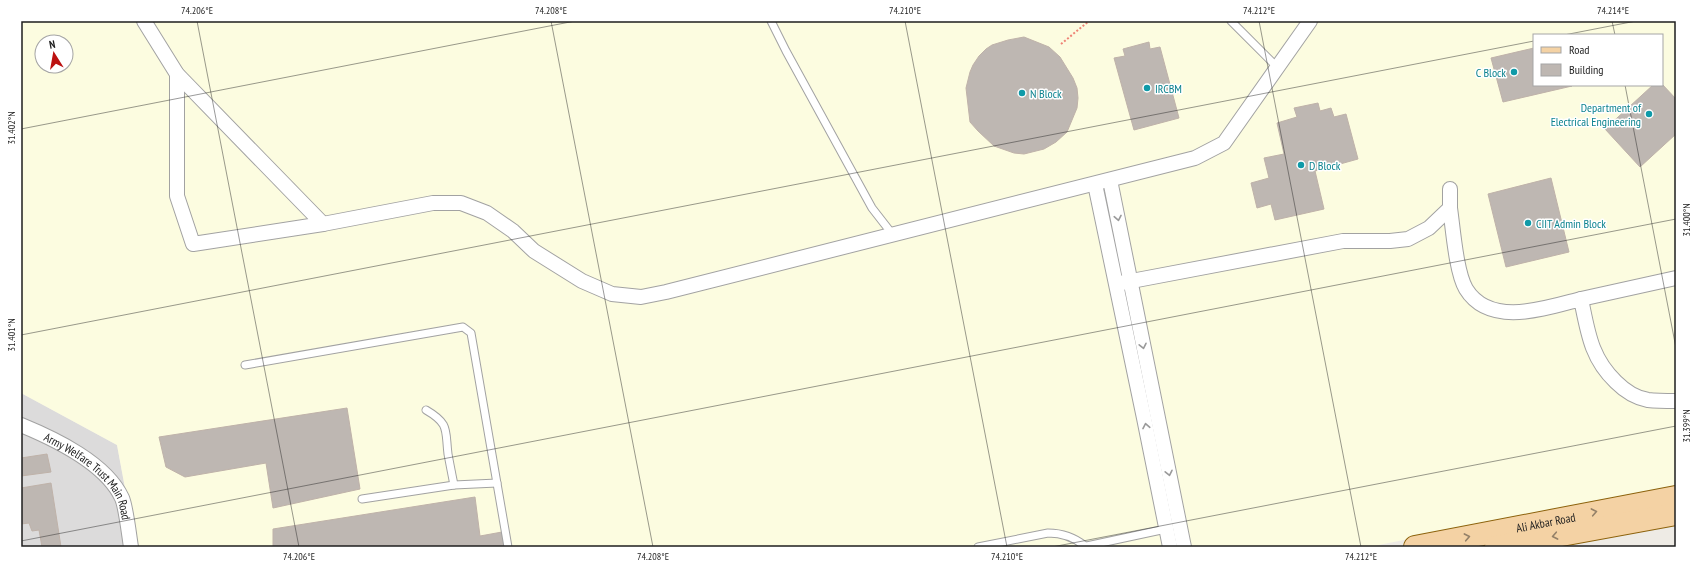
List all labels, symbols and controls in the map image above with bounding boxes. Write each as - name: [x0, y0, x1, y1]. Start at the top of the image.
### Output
- text: 74.206°E: [181, 4, 213, 17]
- text: 74.208°E: [535, 4, 567, 17]
- text: 74.210°E: [889, 4, 921, 17]
- text: 74.212°E: [1243, 4, 1275, 17]
- text: 74.214°E: [1597, 4, 1629, 17]
- north arrow: [34, 34, 74, 74]
- legend: [1533, 34, 1663, 86]
- text: N: [48, 37, 56, 52]
- text: Road: [1569, 42, 1589, 57]
- text: Building: [1569, 62, 1604, 77]
- place label: C Block: [1476, 65, 1506, 80]
- marker: C Block: [1509, 67, 1519, 77]
- place label: IRCBM: [1155, 81, 1182, 96]
- marker: IRCBM: [1142, 83, 1152, 93]
- place label: N Block: [1030, 86, 1062, 101]
- marker: N Block: [1017, 88, 1027, 98]
- place label: Department of Electrical Engineering: [1551, 100, 1642, 129]
- marker: Department of Electrical Engineering: [1644, 109, 1654, 119]
- text: 31.402°N: [5, 111, 18, 145]
- place label: D Block: [1309, 158, 1341, 173]
- marker: D Block: [1296, 160, 1306, 170]
- text: 31.400°N: [1680, 203, 1693, 237]
- one-way arrow: [1113, 215, 1121, 222]
- place label: CIIT Admin Block: [1536, 216, 1606, 231]
- marker: CIIT Admin Block: [1523, 218, 1533, 228]
- text: 31.401°N: [5, 318, 18, 352]
- one-way arrow: [1138, 343, 1147, 349]
- text: 31.399°N: [1680, 409, 1693, 443]
- one-way arrow: [1142, 423, 1151, 429]
- street label: Army Welfare Trust Main Road: [42, 429, 134, 521]
- one-way arrow: [1164, 470, 1173, 476]
- street label: Ali Akbar Road: [1515, 509, 1577, 535]
- one-way arrow: [1591, 509, 1597, 517]
- one-way arrow: [1552, 531, 1558, 540]
- one-way arrow: [1463, 533, 1470, 542]
- text: 74.206°E: [283, 550, 315, 563]
- text: 74.208°E: [637, 550, 669, 563]
- text: 74.210°E: [991, 550, 1023, 563]
- text: 74.212°E: [1345, 550, 1377, 563]

